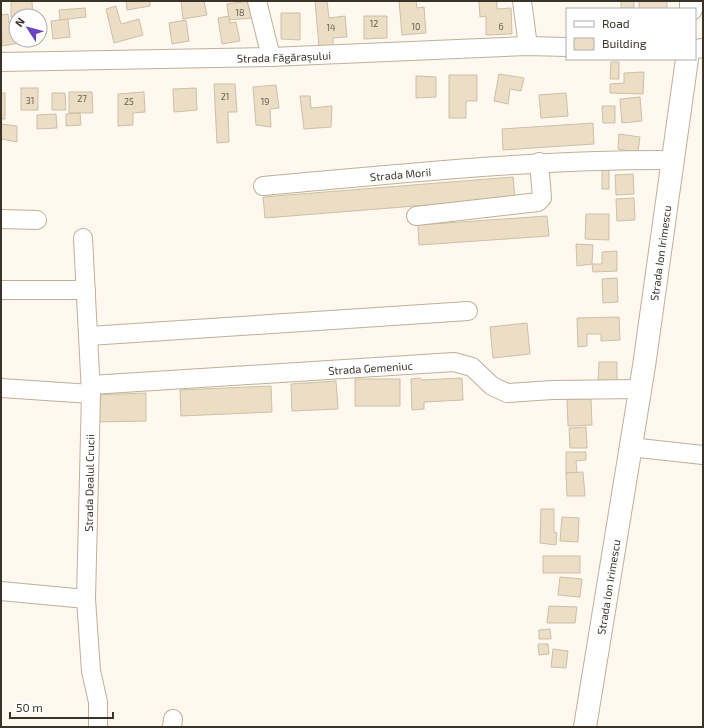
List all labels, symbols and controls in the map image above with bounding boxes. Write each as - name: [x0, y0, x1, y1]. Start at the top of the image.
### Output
- house number: 18: [235, 7, 245, 18]
- north arrow: [8, 8, 48, 48]
- legend: [566, 8, 696, 60]
- text: N: [12, 15, 27, 29]
- text: Road: [602, 16, 630, 30]
- house number: 12: [370, 18, 378, 29]
- house number: 10: [411, 21, 421, 32]
- house number: 6: [498, 21, 504, 32]
- house number: 14: [326, 22, 336, 33]
- text: Building: [602, 36, 647, 50]
- street label: Strada Făgărașului: [237, 48, 331, 64]
- house number: 21: [221, 91, 229, 102]
- house number: 27: [77, 93, 87, 104]
- house number: 31: [26, 95, 34, 106]
- house number: 25: [124, 96, 134, 107]
- house number: 19: [261, 96, 269, 107]
- street label: Strada Morii: [369, 165, 432, 183]
- street label: Strada Ion Irimescu: [647, 204, 673, 302]
- street label: Strada Gemeniuc: [328, 358, 413, 376]
- street label: Strada Dealul Crucii: [82, 434, 96, 532]
- street label: Strada Ion Irimescu: [594, 538, 622, 636]
- scale bar: [10, 694, 113, 720]
- text: 50 m: [16, 700, 43, 714]

